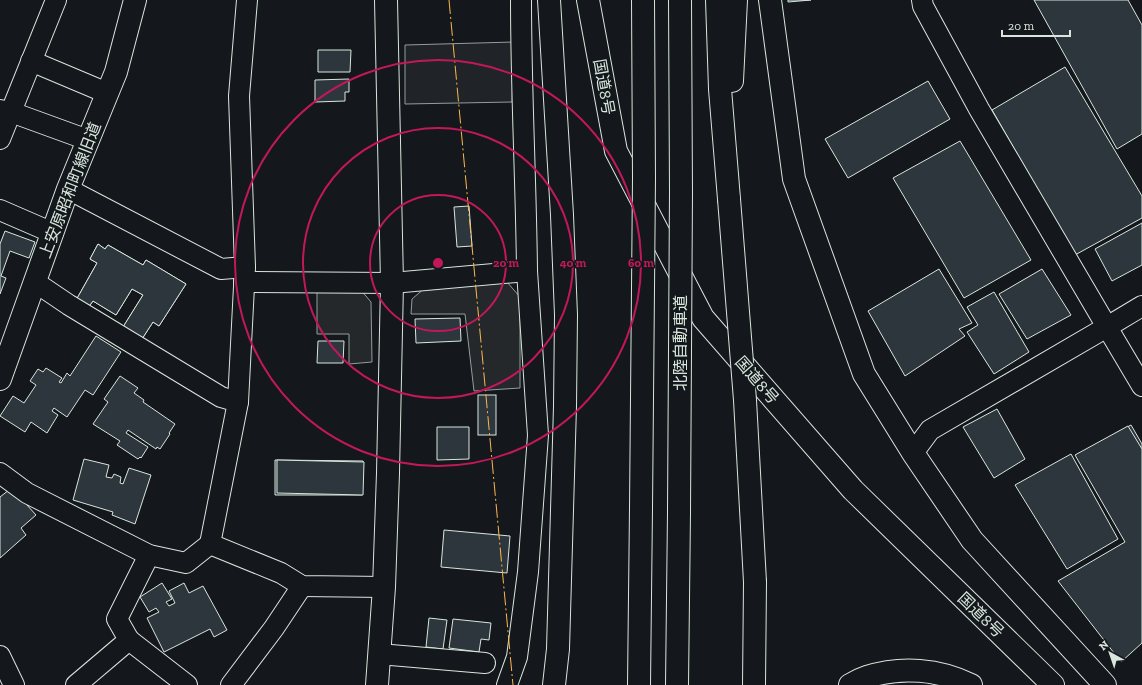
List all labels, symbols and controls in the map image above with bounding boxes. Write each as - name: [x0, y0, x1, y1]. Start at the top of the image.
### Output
- scale bar: [1002, 12, 1070, 38]
- text: 20 m: [1008, 19, 1035, 33]
- street label: 国道8号: [590, 57, 618, 117]
- street label: 上安原昭和町線旧道: [35, 119, 105, 261]
- centre of rings: [431, 256, 445, 270]
- text: 20 m: [493, 256, 520, 270]
- text: 40 m: [560, 256, 587, 270]
- text: 60 m: [628, 256, 655, 270]
- street label: 北陸自動車道: [671, 295, 690, 391]
- street label: 国道8号: [731, 352, 783, 408]
- street label: 国道8号: [954, 589, 1008, 641]
- north arrow: [1090, 633, 1130, 673]
- text: N: [1097, 638, 1112, 653]

